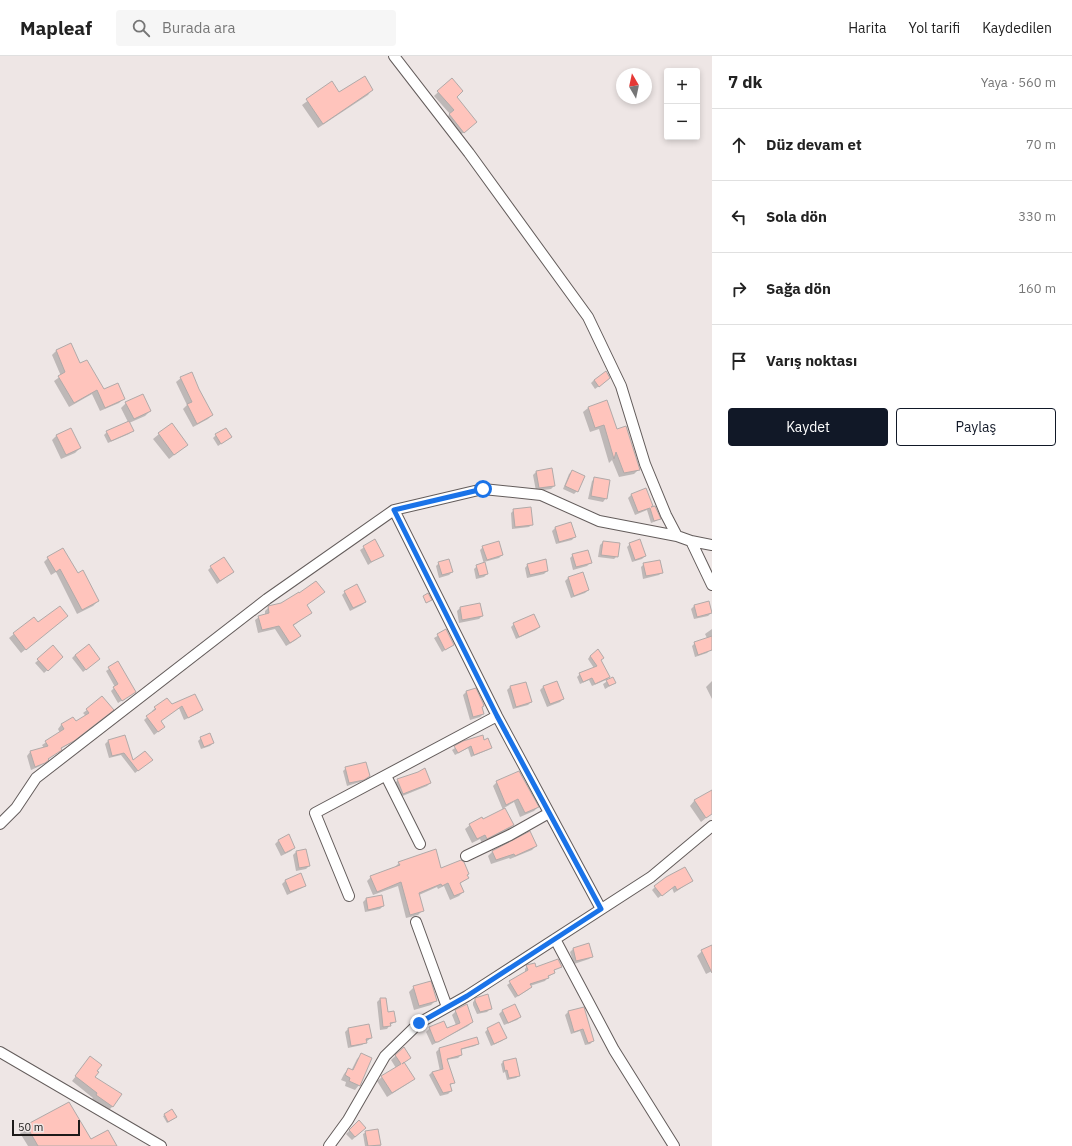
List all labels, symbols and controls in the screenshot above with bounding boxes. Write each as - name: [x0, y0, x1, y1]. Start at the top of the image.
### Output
- search box: [116, 10, 396, 46]
- text: Mapleaf: [20, 16, 92, 40]
- icon: search: [130, 17, 152, 39]
- text: Burada ara: [162, 18, 236, 37]
- text: Harita: [848, 19, 887, 37]
- text: Yol tarifi: [909, 19, 960, 37]
- text: Kaydedilen: [982, 19, 1052, 37]
- north arrow: [616, 68, 652, 104]
- map controls: [664, 68, 700, 140]
- button: +: [664, 68, 700, 104]
- text: 7 dk: [728, 71, 762, 93]
- text: Yaya · 560 m: [981, 74, 1056, 91]
- button: −: [664, 104, 700, 140]
- icon: ahead: [728, 134, 750, 156]
- text: Düz devam et: [766, 135, 862, 154]
- text: 70 m: [1026, 136, 1056, 153]
- icon: left: [728, 206, 750, 228]
- text: Sola dön: [766, 207, 827, 226]
- text: 330 m: [1018, 208, 1056, 225]
- icon: right: [728, 278, 750, 300]
- text: Sağa dön: [766, 279, 831, 298]
- text: 160 m: [1018, 280, 1056, 297]
- icon: arrive: [728, 350, 750, 372]
- text: Varış noktası: [766, 351, 857, 370]
- button: Kaydet: [728, 408, 888, 446]
- button: Paylaş: [896, 408, 1056, 446]
- route start: [474, 480, 492, 498]
- route end: [410, 1014, 428, 1032]
- scale bar: [12, 1118, 80, 1137]
- text: 50 m: [18, 1120, 43, 1134]

